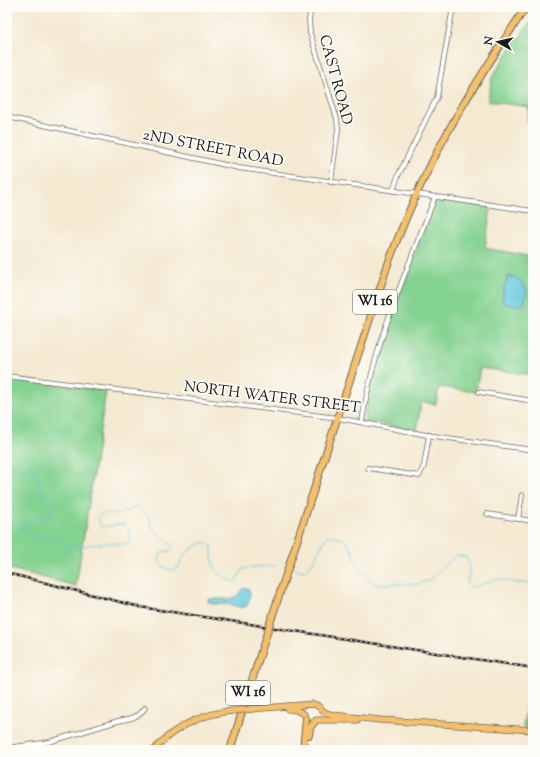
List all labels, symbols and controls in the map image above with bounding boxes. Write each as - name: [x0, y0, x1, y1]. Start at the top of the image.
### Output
- north arrow: [478, 22, 518, 62]
- street label: CAST ROAD: [313, 33, 357, 128]
- text: N: [480, 35, 498, 47]
- street label: 2ND STREET ROAD: [141, 125, 285, 173]
- road number: WI 16: [353, 290, 397, 314]
- street label: NORTH WATER STREET: [183, 377, 362, 419]
- road number: WI 16: [226, 681, 270, 705]

